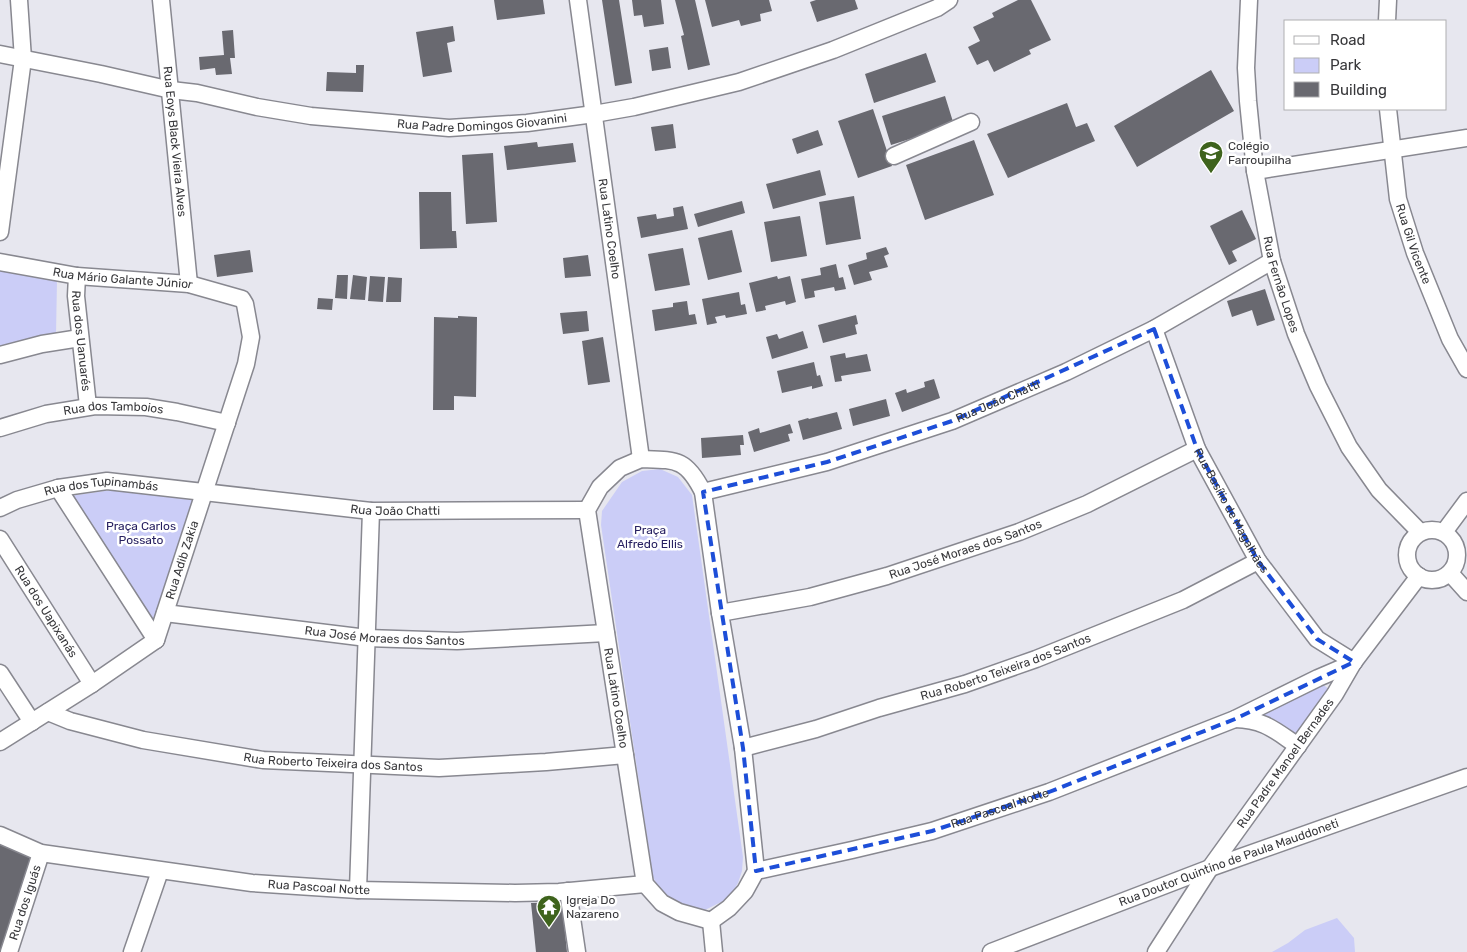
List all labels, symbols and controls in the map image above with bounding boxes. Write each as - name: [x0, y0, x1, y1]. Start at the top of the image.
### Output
- legend: [1284, 20, 1447, 110]
- text: Road: [1330, 31, 1366, 49]
- text: Park: [1330, 56, 1361, 74]
- street label: Rua Eoys Black Vieira Alves: [161, 65, 189, 217]
- text: Building: [1330, 81, 1387, 99]
- street label: Rua Padre Domingos Giovanini: [396, 111, 568, 135]
- place label: Colégio Farroupilha: [1228, 139, 1291, 167]
- school or university icon: Colégio Farroupilha: [1198, 140, 1224, 174]
- street label: Rua Latino Coelho: [596, 178, 623, 280]
- street label: Rua Gil Vicente: [1393, 202, 1434, 286]
- street label: Rua Fernão Lopes: [1260, 235, 1302, 334]
- street label: Rua Mário Galante Júnior: [52, 265, 195, 292]
- street label: Rua dos Uanuarés: [69, 290, 93, 392]
- street label: Rua João Chatti: [954, 377, 1042, 425]
- street label: Rua dos Tamboios: [62, 399, 164, 418]
- street label: Rua Basílio de Magalhães: [1191, 446, 1272, 576]
- street label: Rua dos Tupinambás: [42, 474, 159, 499]
- street label: Rua João Chatti: [350, 502, 440, 518]
- street label: Rua José Moraes dos Santos: [887, 516, 1044, 582]
- park label: Praça Carlos Possato: [106, 519, 176, 547]
- street label: Rua Adib Zakia: [163, 519, 201, 601]
- park label: Praça Alfredo Ellis: [617, 523, 683, 551]
- street label: Rua dos Uapixanás: [12, 563, 80, 660]
- street label: Rua José Moraes dos Santos: [304, 623, 465, 648]
- street label: Rua Roberto Teixeira dos Santos: [919, 631, 1093, 703]
- street label: Rua Latino Coelho: [601, 647, 631, 749]
- street label: Rua Padre Manoel Bernades: [1234, 696, 1337, 831]
- street label: Rua Roberto Teixeira dos Santos: [242, 750, 423, 774]
- street label: Rua Pascoal Notte: [949, 785, 1051, 831]
- street label: Rua Doutor Quintino de Paula Mauddoneti: [1117, 816, 1341, 909]
- street label: Rua dos Iguás: [6, 863, 44, 942]
- street label: Rua Pascoal Notte: [267, 877, 370, 897]
- place label: Igreja Do Nazareno: [566, 893, 619, 921]
- temple icon: Igreja Do Nazareno: [536, 894, 562, 928]

